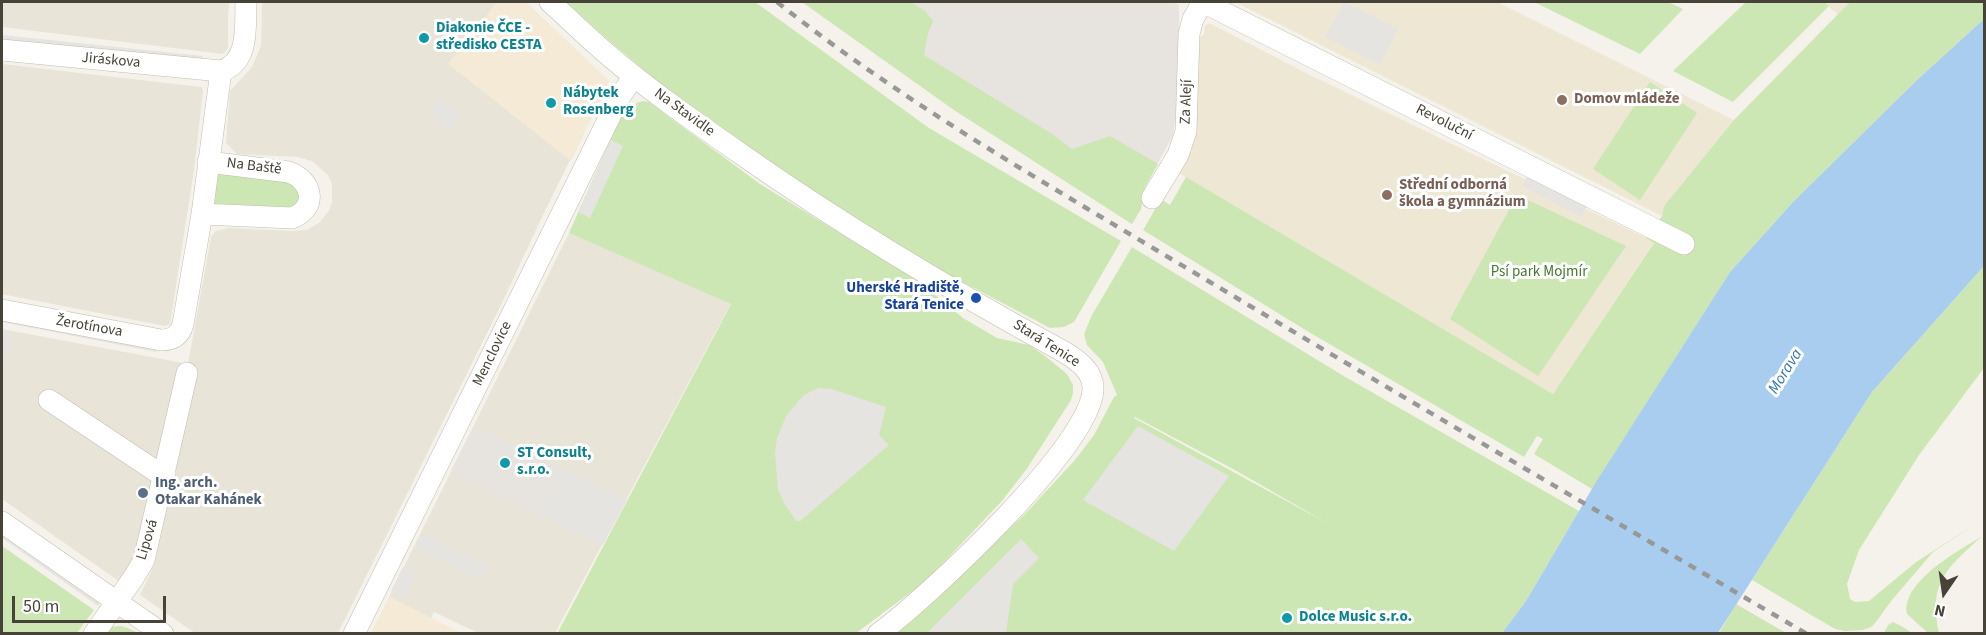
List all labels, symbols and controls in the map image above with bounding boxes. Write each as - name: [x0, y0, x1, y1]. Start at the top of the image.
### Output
- place label: Diakonie ČCE - středisko CESTA: [436, 20, 542, 55]
- marker: Diakonie ČCE - středisko CESTA: [417, 31, 431, 45]
- street label: Jiráskova: [81, 49, 141, 73]
- street label: Za Alejí: [1177, 79, 1197, 125]
- place label: Nábytek Rosenberg: [563, 85, 633, 120]
- street label: Na Stavidle: [650, 85, 718, 141]
- place label: Domov mládeže: [1574, 91, 1680, 109]
- marker: Domov mládeže: [1555, 93, 1569, 107]
- marker: Nábytek Rosenberg: [544, 96, 558, 110]
- street label: Revoluční: [1412, 101, 1476, 145]
- street label: Na Baště: [226, 155, 282, 179]
- place label: Střední odborná škola a gymnázium: [1399, 177, 1526, 212]
- marker: Střední odborná škola a gymnázium: [1380, 188, 1394, 202]
- park label: Psí park Mojmír: [1491, 264, 1587, 282]
- place label: Uherské Hradiště, Stará Tenice: [846, 280, 964, 315]
- marker: Uherské Hradiště, Stará Tenice: [969, 291, 983, 305]
- street label: Žerotínova: [54, 312, 124, 342]
- street label: Stará Tenice: [1009, 316, 1083, 372]
- street label: Menclovice: [470, 319, 516, 389]
- water label: Morava: [1765, 346, 1807, 398]
- place label: ST Consult, s.r.o.: [517, 445, 592, 480]
- marker: ST Consult, s.r.o.: [498, 456, 512, 470]
- place label: Ing. arch. Otakar Kahánek: [155, 475, 262, 510]
- marker: Ing. arch. Otakar Kahánek: [136, 486, 150, 500]
- street label: Lipová: [133, 517, 163, 563]
- north arrow: [1914, 563, 1974, 623]
- scale bar: [15, 584, 170, 622]
- text: 50 m: [23, 594, 59, 619]
- text: N: [1932, 599, 1948, 622]
- place label: Dolce Music s.r.o.: [1299, 609, 1412, 627]
- marker: Dolce Music s.r.o.: [1280, 611, 1294, 625]

